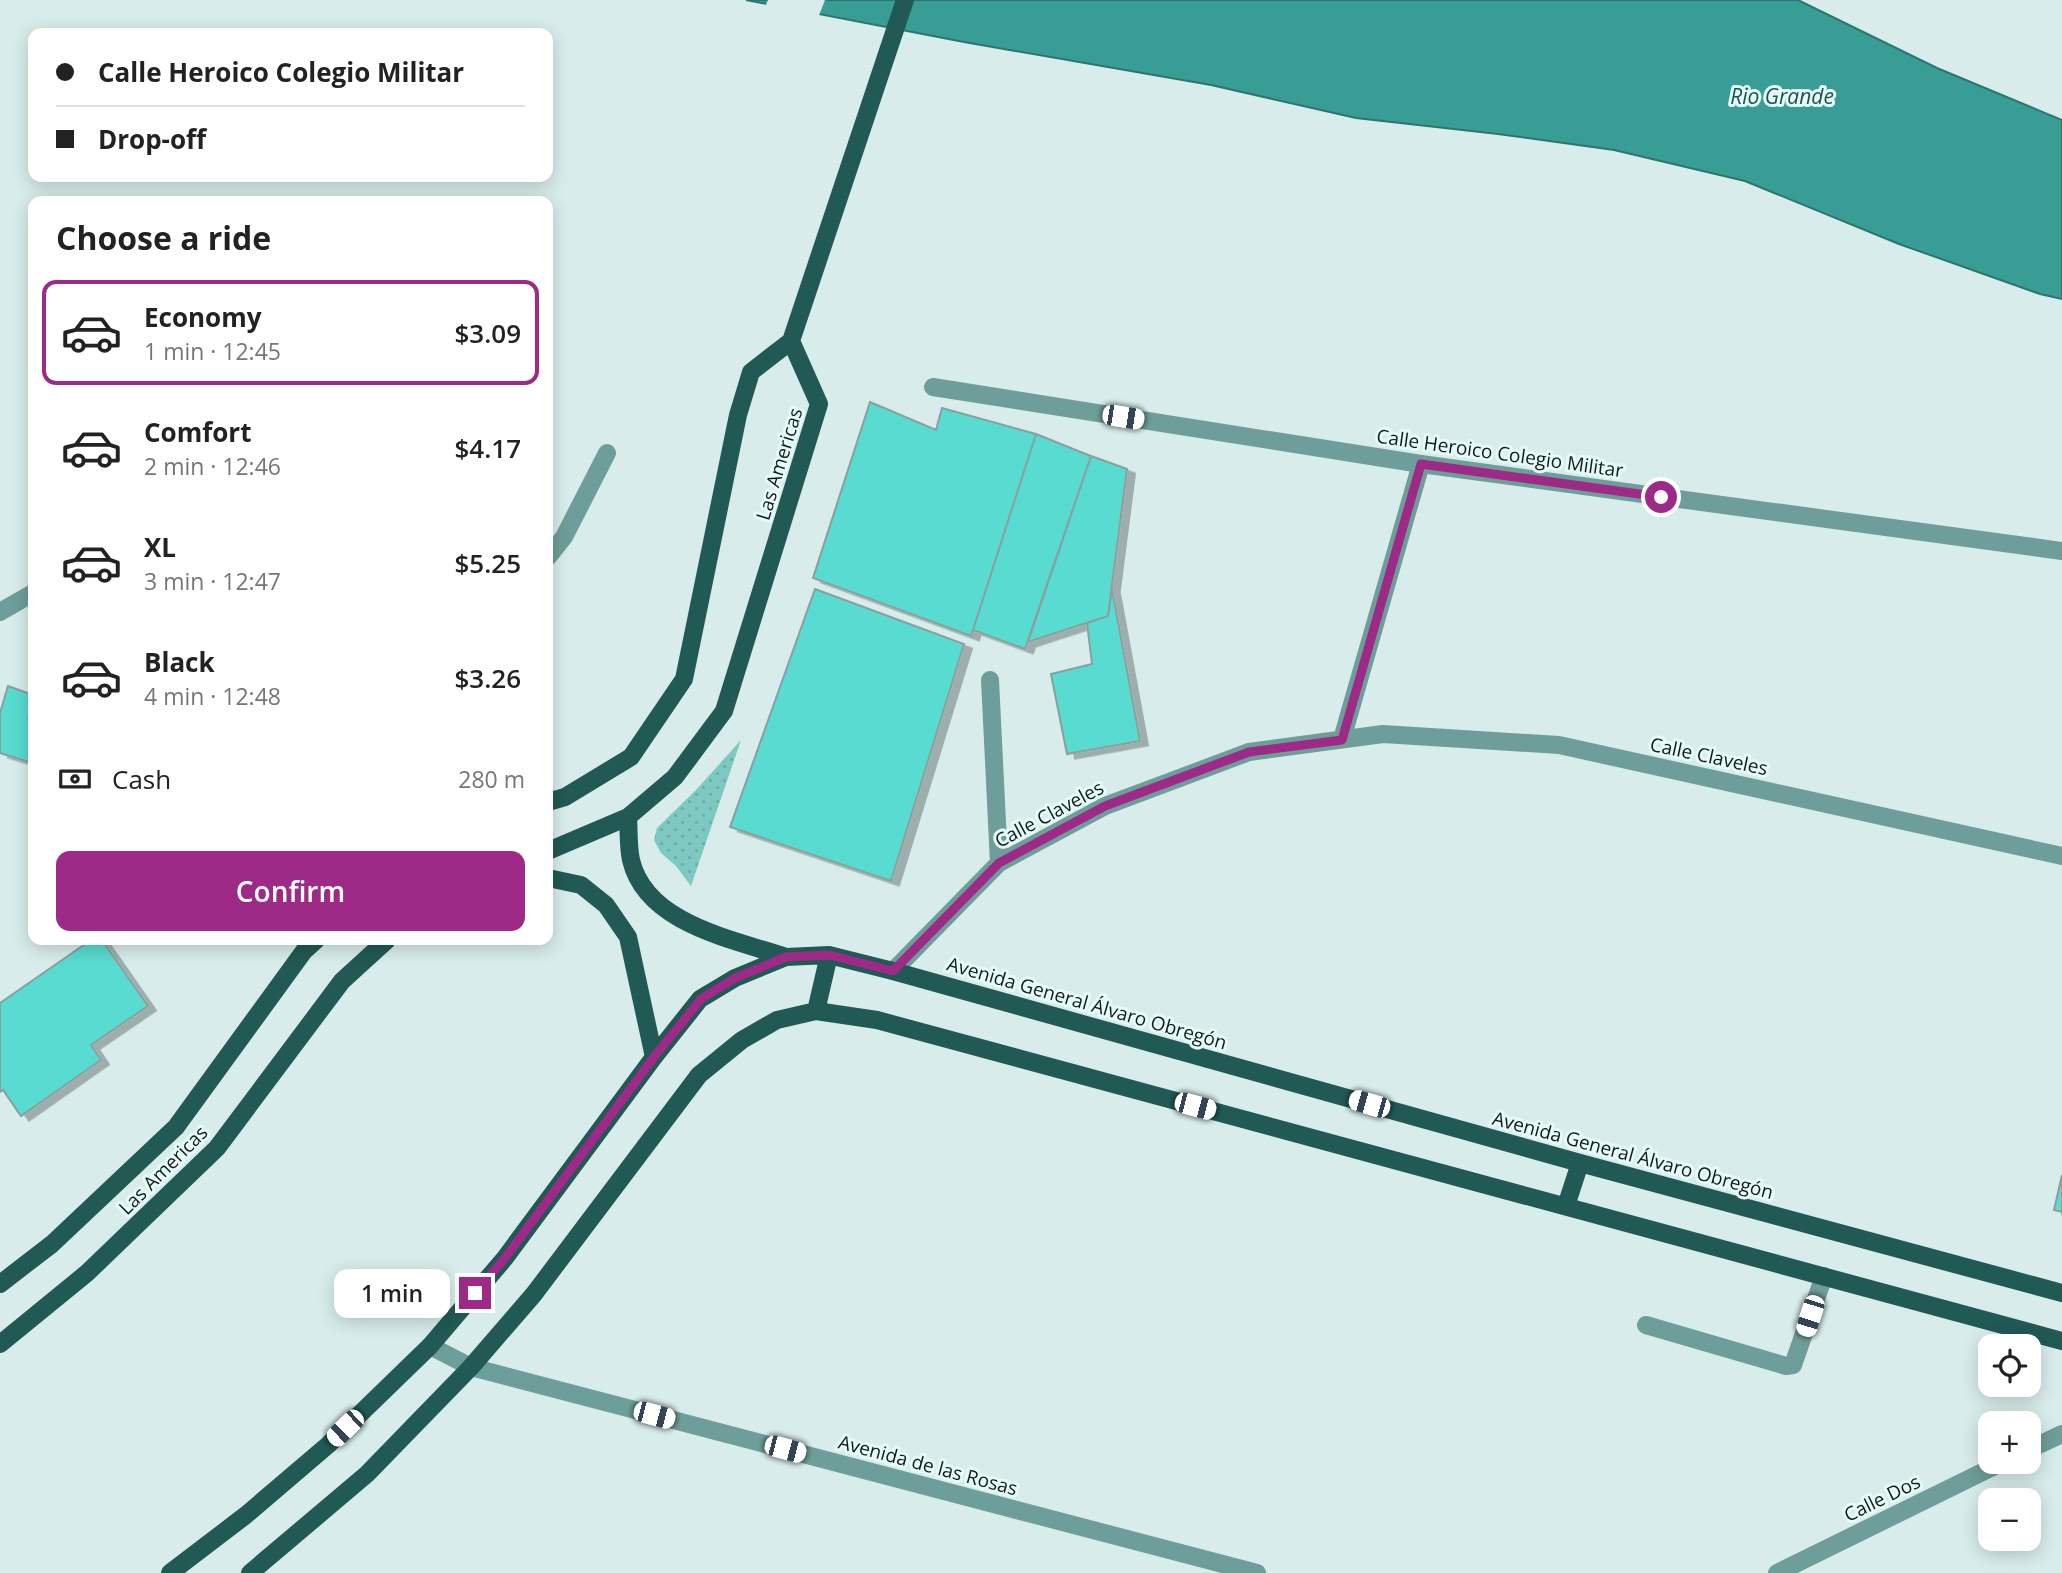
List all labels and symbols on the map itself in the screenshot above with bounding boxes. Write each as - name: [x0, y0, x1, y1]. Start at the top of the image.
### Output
- water label: Rio Grande: [1730, 82, 1834, 110]
- car: [1101, 403, 1146, 431]
- street label: Las Americas: [750, 405, 808, 523]
- street label: Calle Heroico Colegio Militar: [1375, 423, 1625, 483]
- route start: [1645, 481, 1677, 513]
- street label: Calle Claveles: [1648, 731, 1770, 781]
- street label: Calle Claveles: [990, 774, 1108, 854]
- street label: Avenida General Álvaro Obregón: [944, 951, 1230, 1055]
- car: [1346, 1088, 1393, 1120]
- car: [1172, 1090, 1219, 1122]
- street label: Avenida General Álvaro Obregón: [1490, 1105, 1776, 1205]
- street label: Las Americas: [113, 1120, 213, 1220]
- callout: 1 min: [335, 1268, 450, 1318]
- route end: [459, 1277, 491, 1309]
- car: [1794, 1293, 1827, 1339]
- car: [631, 1399, 678, 1431]
- car: [323, 1406, 368, 1450]
- street label: Avenida de las Rosas: [836, 1429, 1020, 1501]
- car: [762, 1433, 809, 1465]
- street label: Calle Dos: [1839, 1468, 1925, 1528]

